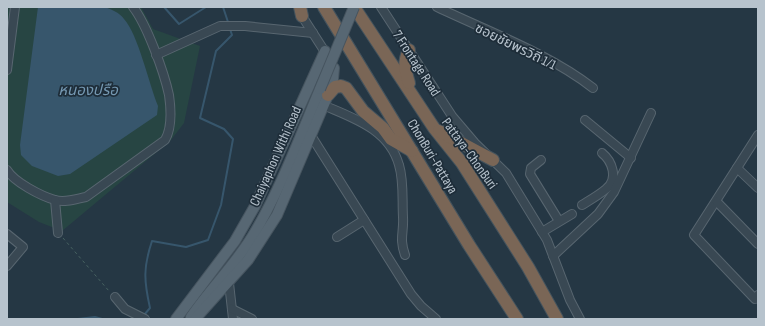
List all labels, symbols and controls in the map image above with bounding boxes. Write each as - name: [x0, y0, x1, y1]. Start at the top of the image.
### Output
- street label: ซอยชัยพรวิถี 1/1: [472, 19, 559, 74]
- street label: 7 Frontage Road: [389, 27, 444, 100]
- water label: หนองปรือ: [58, 81, 119, 100]
- street label: Chaiyaphon Withi Road: [246, 104, 305, 209]
- street label: Pattaya-ChonBuri: [438, 114, 501, 192]
- street label: ChonBuri-Pattaya: [404, 116, 461, 197]

